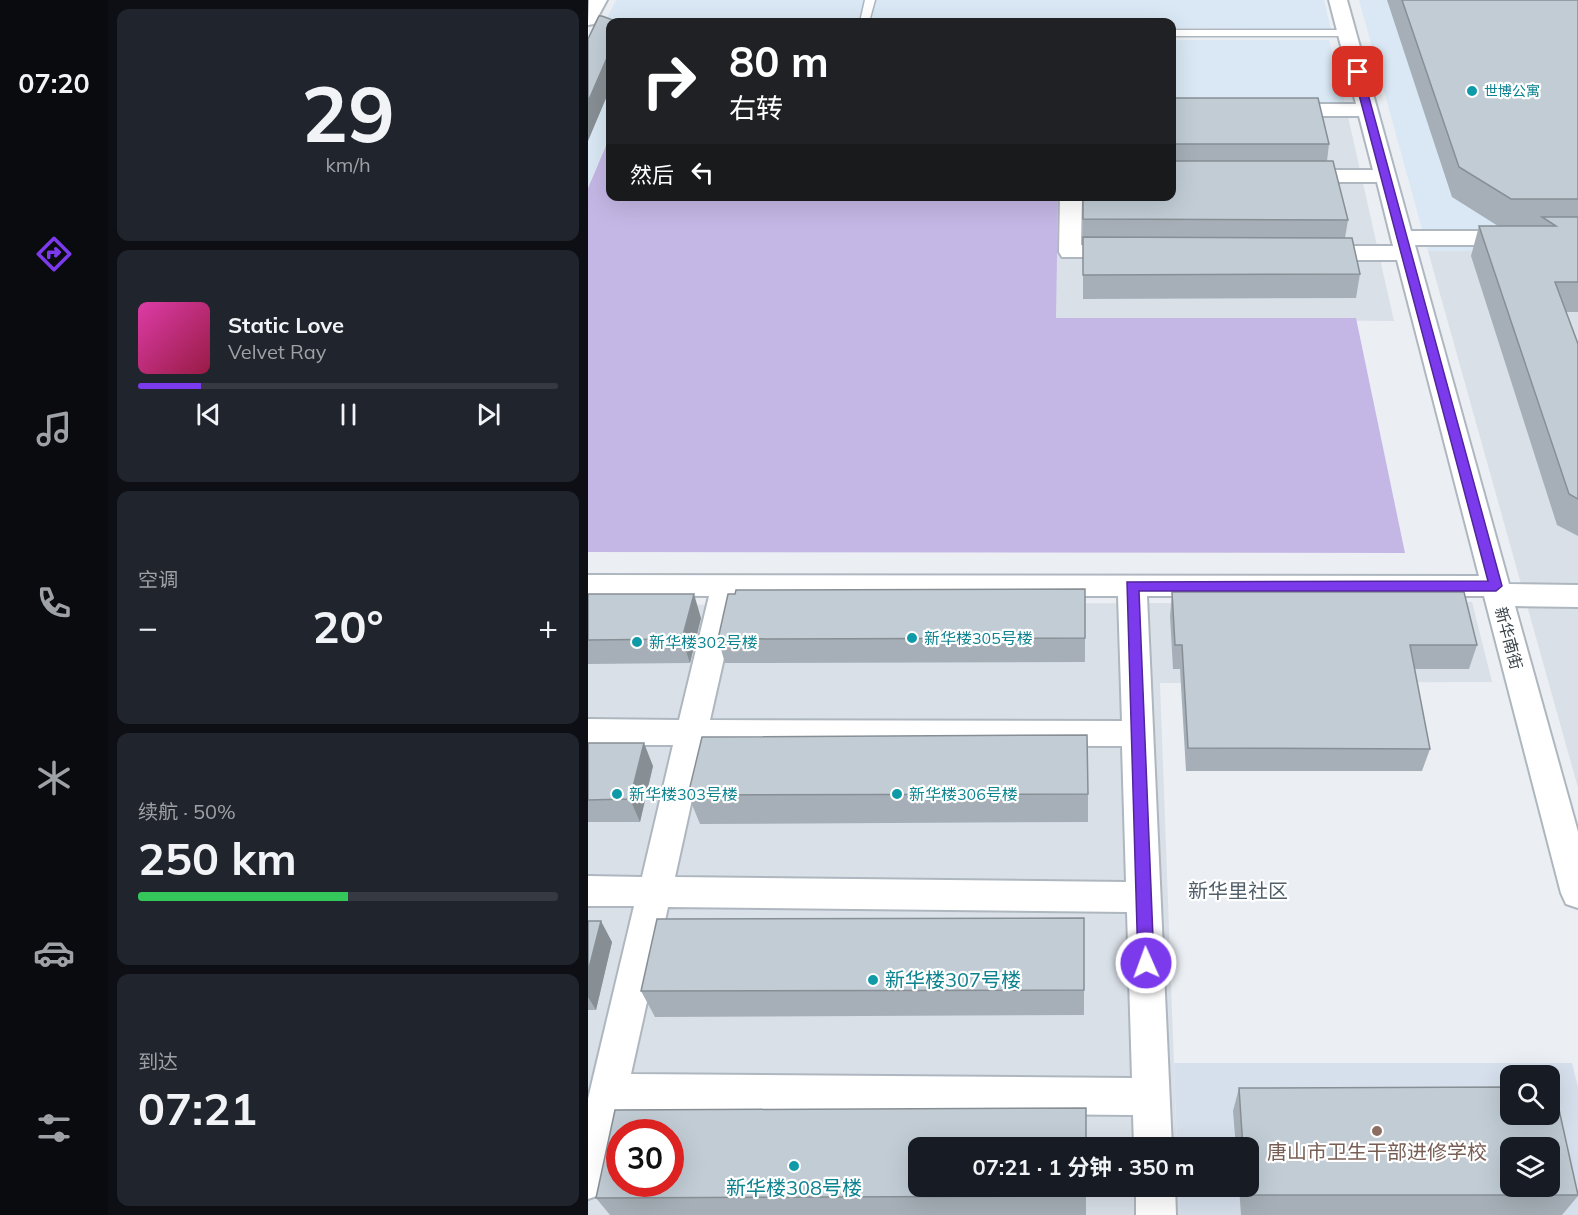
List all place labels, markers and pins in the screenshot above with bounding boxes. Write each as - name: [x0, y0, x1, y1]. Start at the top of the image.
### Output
- pin: [1332, 46, 1383, 97]
- place label: 世博公寓: [1484, 82, 1540, 100]
- marker: 世博公寓: [1465, 84, 1479, 98]
- place label: 新华楼305号楼: [924, 628, 1033, 648]
- marker: 新华楼305号楼: [905, 631, 919, 645]
- place label: 新华楼302号楼: [649, 632, 758, 652]
- marker: 新华楼302号楼: [630, 635, 644, 649]
- place label: 新华楼303号楼: [629, 784, 738, 804]
- place label: 新华楼306号楼: [909, 784, 1018, 804]
- marker: 新华楼303号楼: [610, 787, 624, 801]
- marker: 新华楼306号楼: [890, 787, 904, 801]
- place label: 新华楼307号楼: [885, 967, 1021, 992]
- marker: 新华楼307号楼: [866, 973, 880, 987]
- marker: 唐山市卫生干部进修学校: [1370, 1124, 1384, 1138]
- place label: 唐山市卫生干部进修学校: [1267, 1139, 1487, 1164]
- marker: 新华楼308号楼: [787, 1159, 801, 1173]
- place label: 新华楼308号楼: [726, 1175, 862, 1200]

